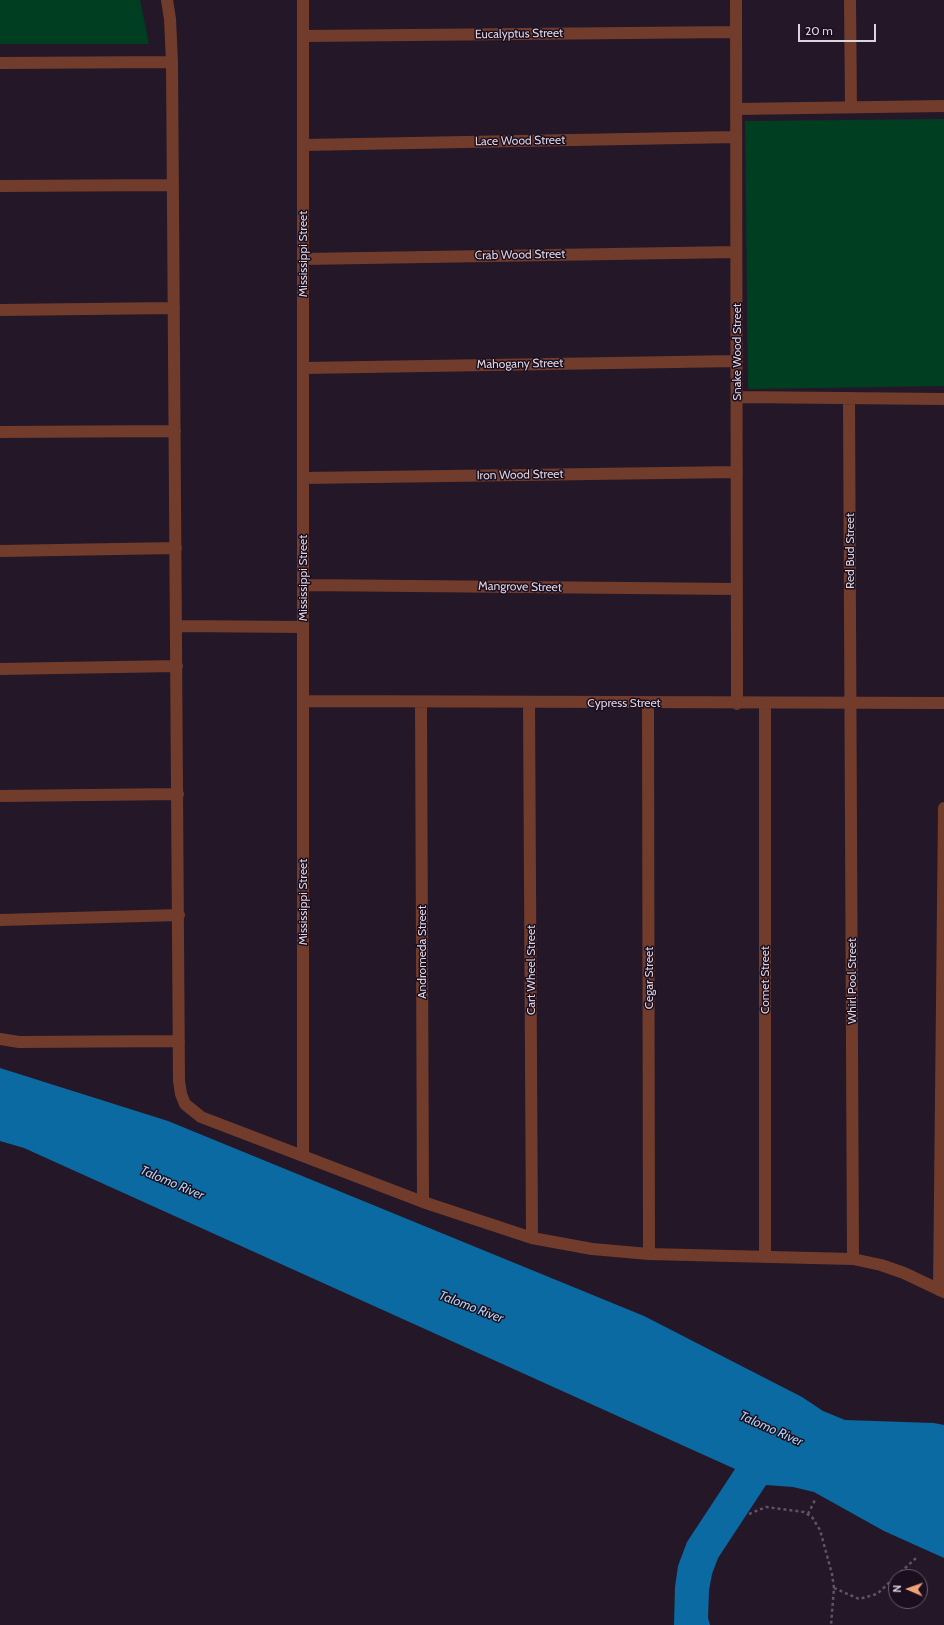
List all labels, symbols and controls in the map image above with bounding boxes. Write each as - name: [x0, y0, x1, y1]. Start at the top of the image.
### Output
- scale bar: [800, 16, 878, 42]
- text: 20 m: [805, 23, 833, 38]
- street label: Eucalyptus Street: [475, 26, 563, 42]
- street label: Lace Wood Street: [475, 133, 565, 149]
- street label: Mississippi Street: [296, 211, 310, 297]
- street label: Crab Wood Street: [475, 247, 565, 263]
- street label: Snake Wood Street: [730, 303, 744, 401]
- street label: Mahogany Street: [477, 356, 563, 372]
- street label: Iron Wood Street: [476, 467, 564, 483]
- street label: Red Bud Street: [843, 513, 857, 589]
- street label: Mississippi Street: [296, 535, 310, 621]
- street label: Mangrove Street: [478, 579, 562, 595]
- street label: Cypress Street: [587, 696, 661, 710]
- street label: Mississippi Street: [296, 859, 310, 945]
- street label: Andromeda Street: [415, 905, 429, 999]
- street label: Cart Wheel Street: [524, 925, 538, 1015]
- street label: Whirl Pool Street: [845, 938, 859, 1024]
- street label: Comet Street: [758, 946, 772, 1014]
- street label: Cegar Street: [642, 947, 656, 1009]
- water label: Talomo River: [138, 1163, 206, 1203]
- water label: Talomo River: [437, 1288, 505, 1326]
- water label: Talomo River: [737, 1408, 805, 1450]
- north arrow: [888, 1569, 928, 1609]
- text: N: [890, 1584, 904, 1593]

